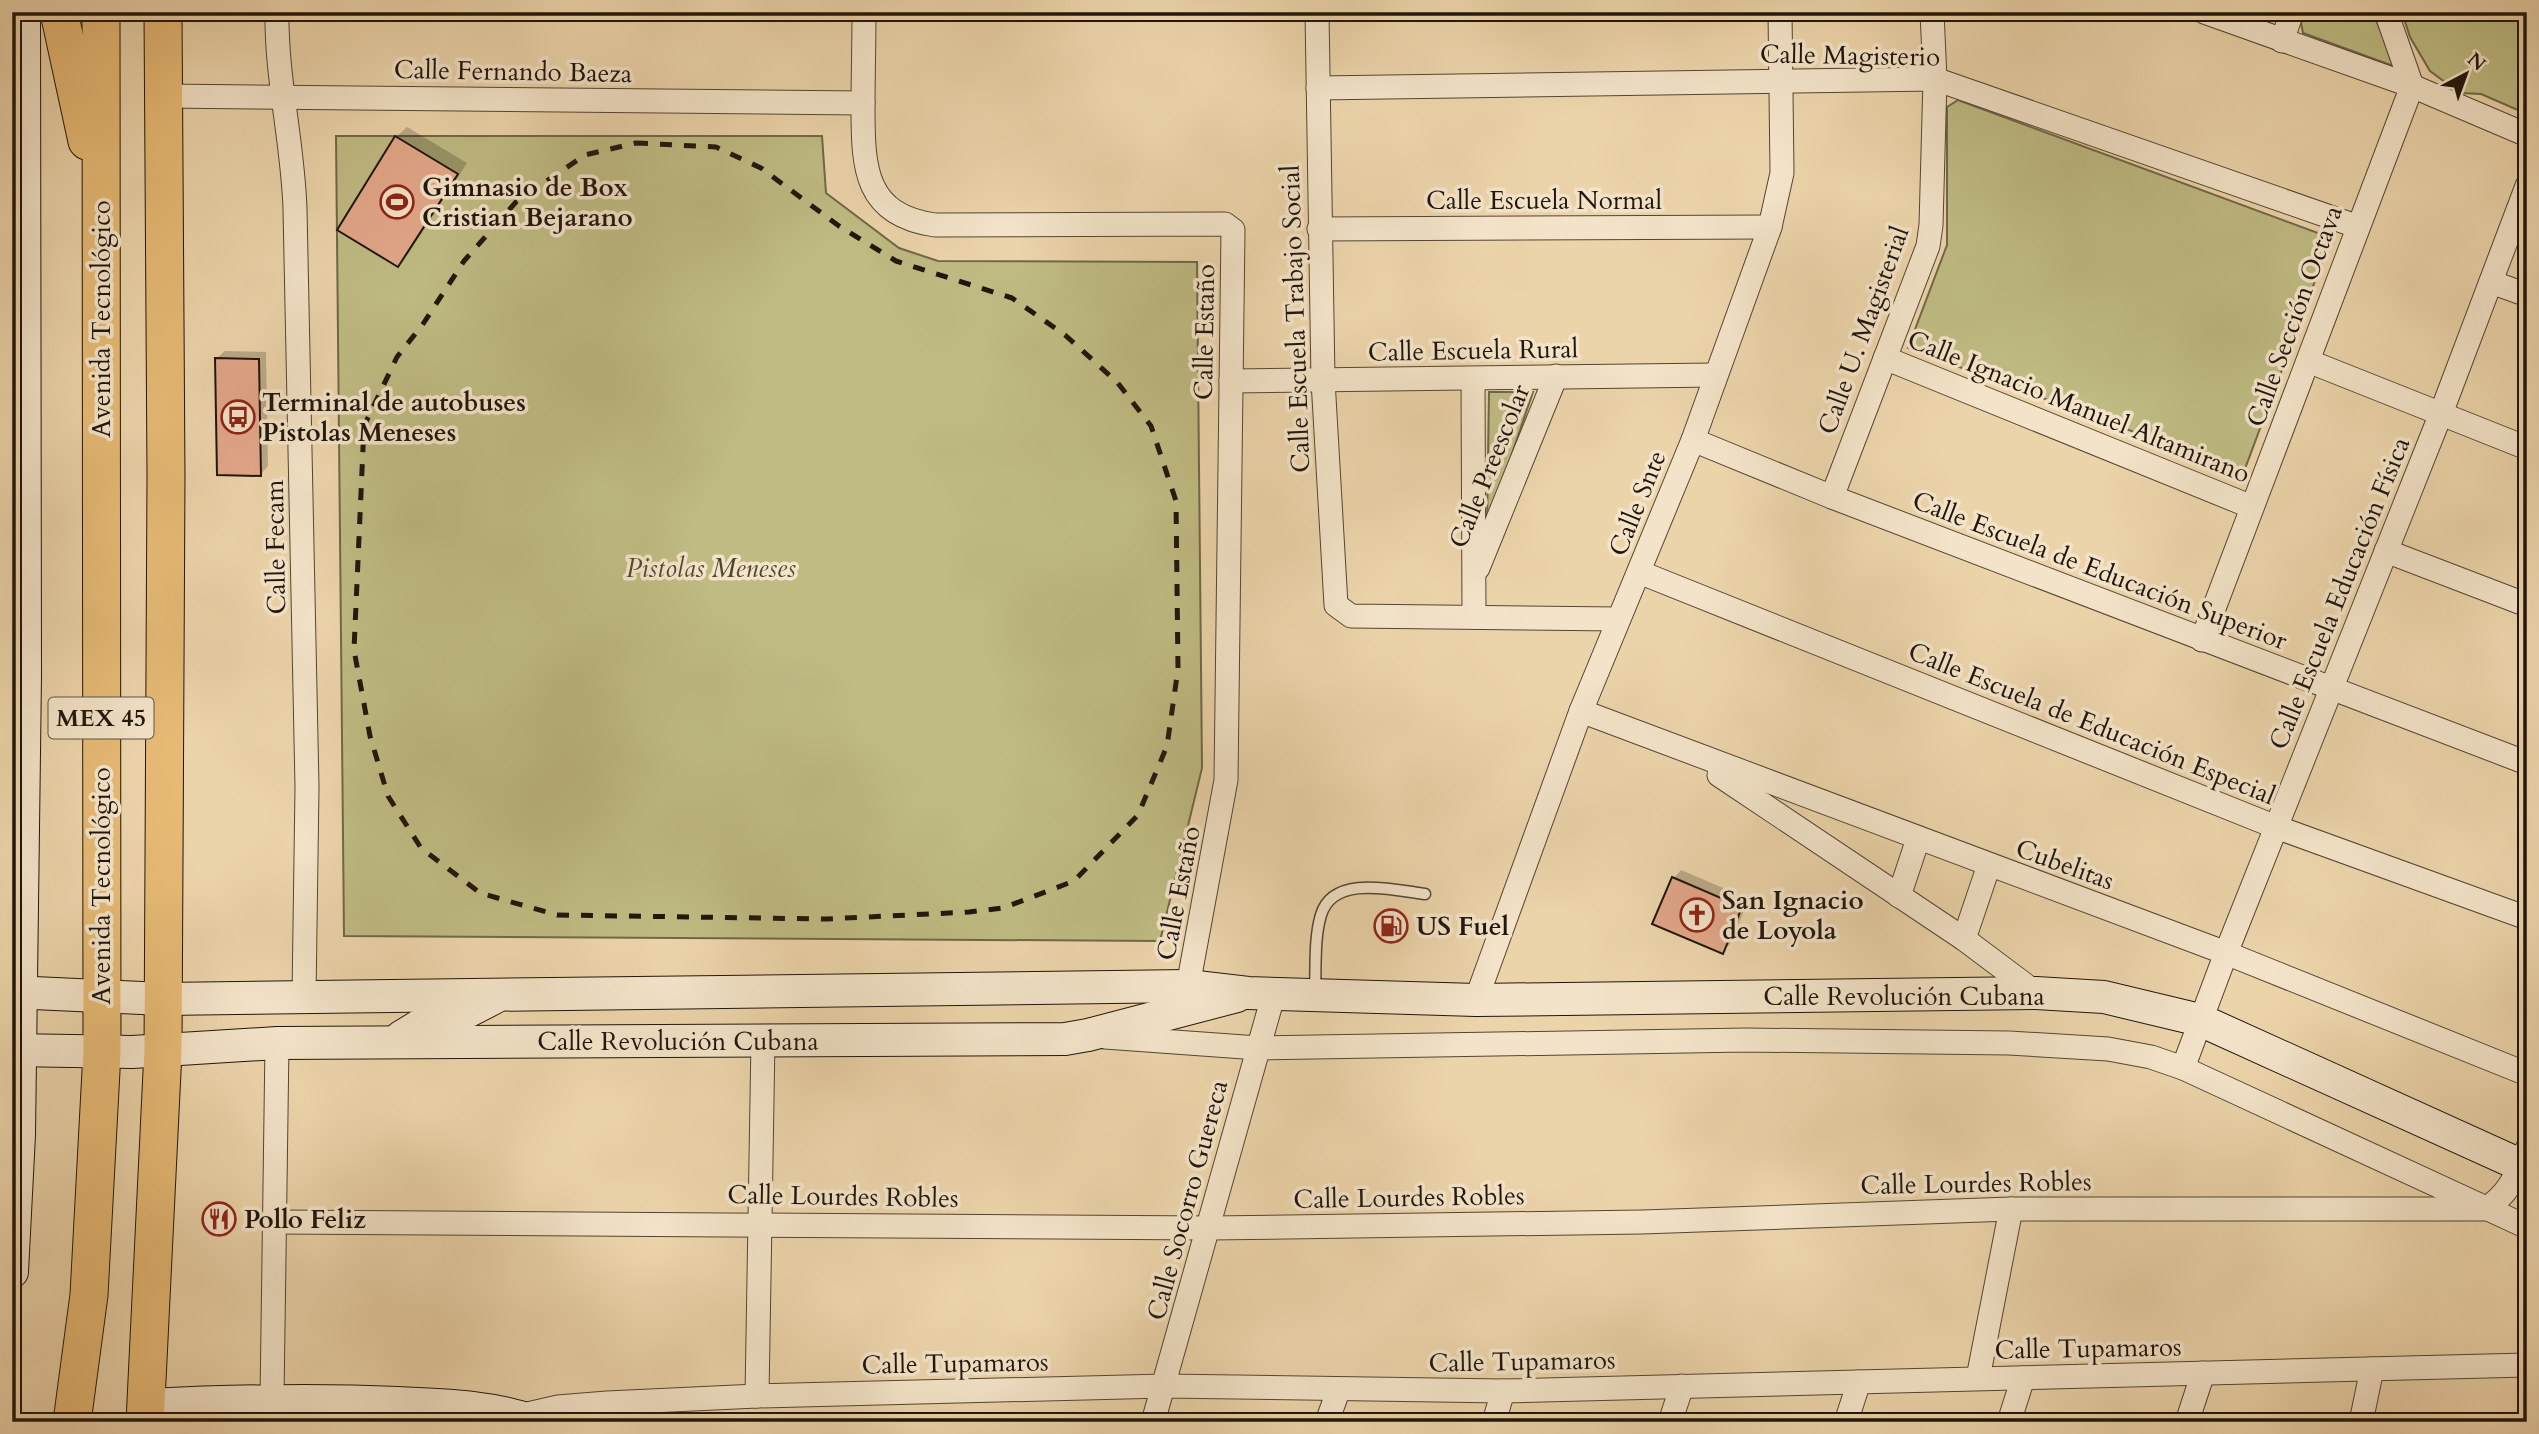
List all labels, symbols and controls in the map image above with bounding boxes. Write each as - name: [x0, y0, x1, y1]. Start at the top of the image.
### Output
- street label: Calle Magisterio: [1760, 36, 1940, 75]
- north arrow: [2430, 38, 2500, 108]
- text: N: [2462, 47, 2492, 77]
- street label: Calle Fernando Baeza: [393, 52, 633, 91]
- street label: Calle Escuela Trabajo Social: [1273, 164, 1318, 474]
- place label: Gimnasio de Box Cristian Bejarano: [422, 170, 633, 235]
- sports icon: Gimnasio de Box Cristian Bejarano: [378, 183, 416, 221]
- street label: Calle Escuela Normal: [1426, 183, 1662, 218]
- street label: Avenida Tecnológico: [84, 200, 119, 438]
- street label: Calle Sección Octava: [2238, 201, 2351, 432]
- street label: Calle U. Magisterial: [1810, 221, 1917, 439]
- street label: Calle Estaño: [1186, 264, 1223, 400]
- street label: Calle Ignacio Manuel Altamirano: [1902, 322, 2255, 491]
- street label: Calle Escuela Rural: [1368, 331, 1579, 370]
- street label: Calle Preescolar: [1441, 379, 1538, 553]
- place label: Terminal de autobuses Pistolas Meneses: [262, 385, 526, 450]
- bus stop icon: Terminal de autobuses Pistolas Meneses: [219, 398, 257, 436]
- street label: Calle Escuela Educación Física: [2261, 432, 2418, 755]
- street label: Calle Snte: [1600, 445, 1674, 561]
- street label: Calle Fecam: [257, 479, 294, 615]
- street label: Calle Escuela de Educación Superior: [1907, 483, 2293, 658]
- park label: Pistolas Meneses: [626, 551, 796, 586]
- street label: Calle Escuela de Educación Especial: [1903, 634, 2281, 813]
- road number: MEX 45: [48, 698, 154, 738]
- street label: Avenida Tecnológico: [84, 767, 119, 1005]
- street label: Calle Estaño: [1148, 823, 1209, 963]
- street label: Cubelitas: [2011, 831, 2119, 898]
- place label: San Ignacio de Loyola: [1722, 883, 1864, 948]
- church icon: San Ignacio de Loyola: [1678, 896, 1716, 934]
- fuel station icon: US Fuel: [1372, 907, 1410, 945]
- place label: US Fuel: [1416, 909, 1510, 944]
- street label: Calle Revolución Cubana: [1763, 979, 2045, 1014]
- street label: Calle Revolución Cubana: [537, 1024, 819, 1059]
- street label: Calle Socorro Guereca: [1139, 1076, 1236, 1324]
- street label: Calle Lourdes Robles: [1860, 1164, 2092, 1203]
- street label: Calle Lourdes Robles: [727, 1177, 959, 1216]
- street label: Calle Lourdes Robles: [1293, 1178, 1525, 1217]
- restaurant icon: Pollo Feliz: [200, 1200, 238, 1238]
- place label: Pollo Feliz: [244, 1202, 366, 1237]
- street label: Calle Tupamaros: [1994, 1329, 2182, 1368]
- street label: Calle Tupamaros: [1428, 1342, 1616, 1381]
- street label: Calle Tupamaros: [861, 1344, 1049, 1383]

